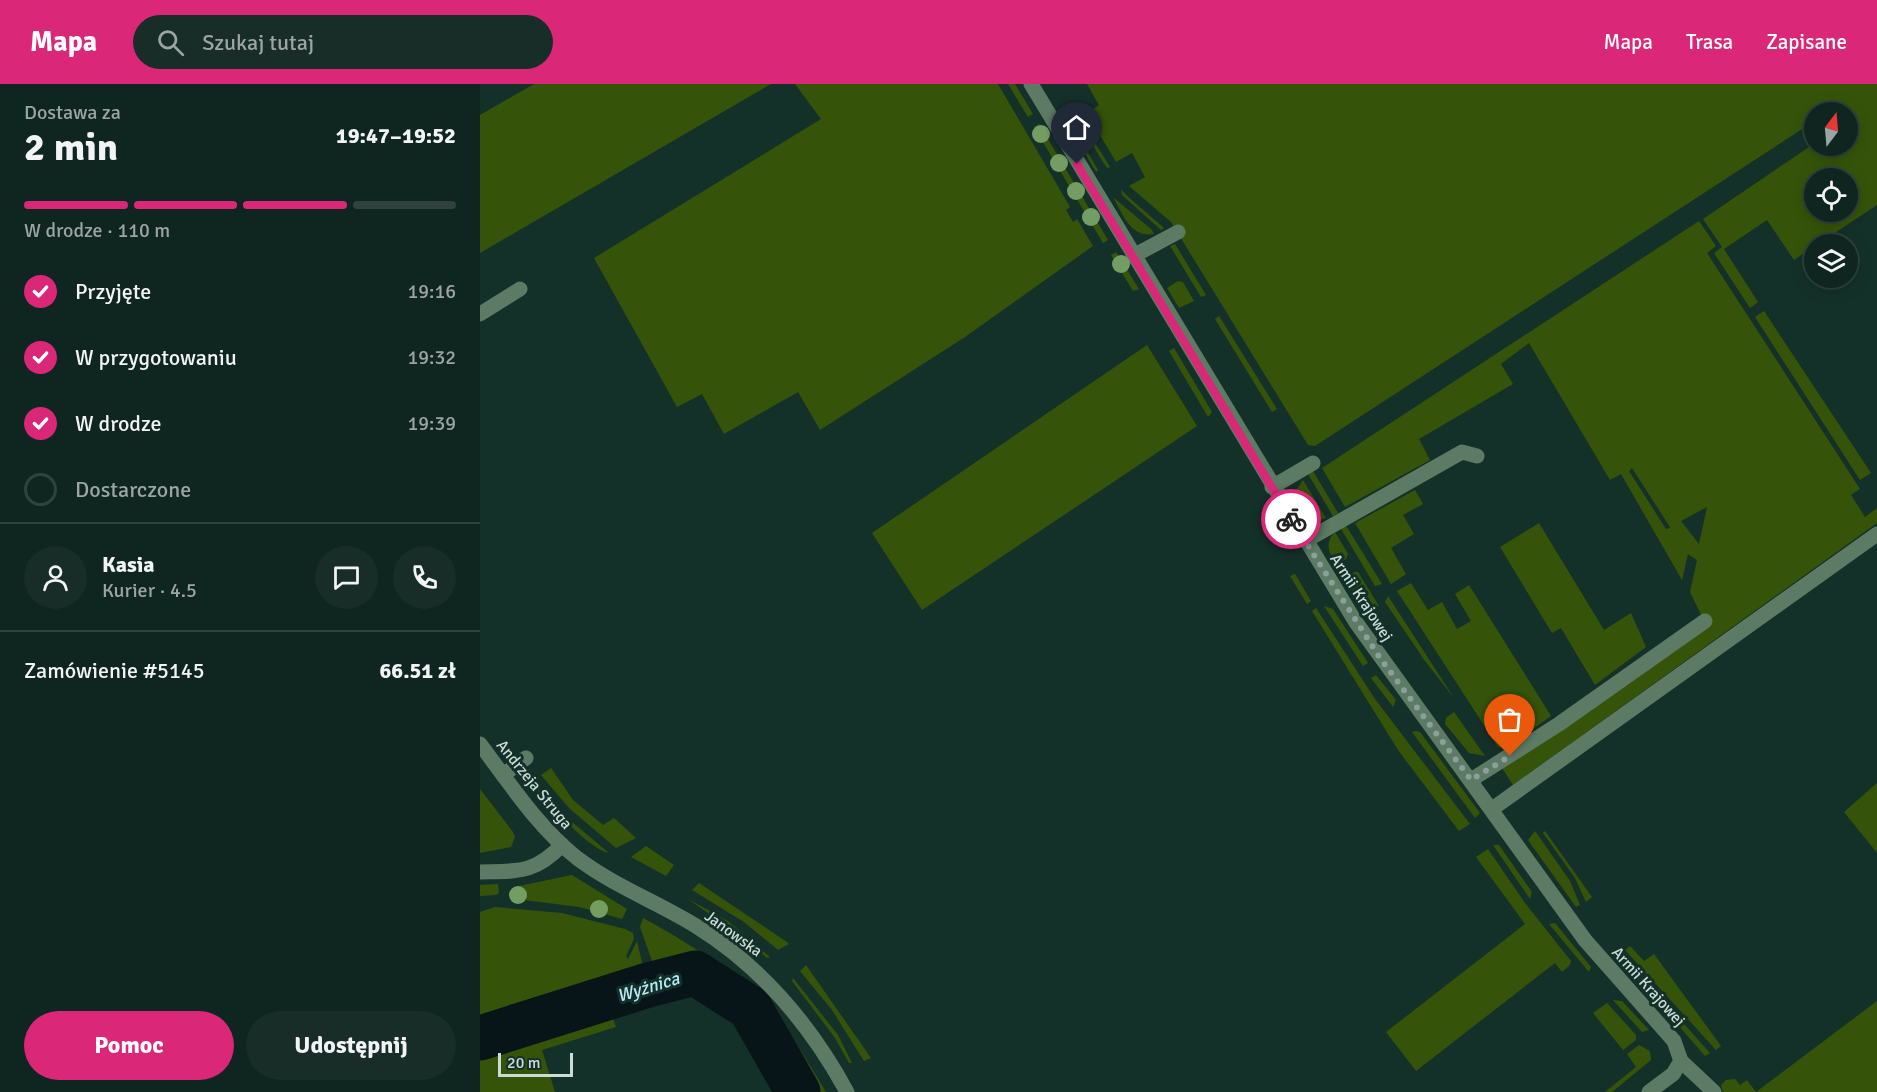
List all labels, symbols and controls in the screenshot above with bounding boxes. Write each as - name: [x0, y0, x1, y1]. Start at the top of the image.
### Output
- search box: [133, 15, 553, 69]
- text: Mapa: [30, 25, 97, 59]
- icon: search: [154, 26, 187, 59]
- text: Szukaj tutaj: [202, 29, 314, 56]
- text: Mapa: [1603, 29, 1653, 55]
- text: Trasa: [1686, 29, 1733, 55]
- text: Zapisane: [1766, 29, 1847, 55]
- text: Dostawa za: [24, 100, 121, 125]
- pin: [1051, 102, 1102, 164]
- north arrow: [1804, 102, 1858, 156]
- map controls: [1804, 102, 1858, 288]
- icon: home: [1060, 111, 1093, 144]
- text: 19:47–19:52: [336, 122, 456, 149]
- text: 2 min: [24, 123, 118, 171]
- button: locate: [1804, 168, 1858, 222]
- text: W drodze · 110 m: [24, 218, 170, 243]
- button: layers: [1804, 234, 1858, 288]
- icon: check: [24, 275, 57, 308]
- text: Przyjęte: [75, 278, 151, 305]
- text: 19:16: [407, 279, 456, 304]
- icon: check: [24, 341, 57, 374]
- text: W przygotowaniu: [75, 344, 237, 371]
- text: 19:32: [407, 345, 456, 370]
- icon: check: [24, 407, 57, 440]
- text: W drodze: [75, 410, 162, 437]
- text: 19:39: [407, 411, 456, 436]
- text: Dostarczone: [75, 476, 191, 503]
- courier: [1261, 489, 1321, 549]
- icon: bike: [1275, 503, 1308, 536]
- button: person: [24, 546, 87, 609]
- button: chat: [315, 546, 378, 609]
- button: phone: [393, 546, 456, 609]
- street label: Armii Krajowej: [1325, 550, 1397, 645]
- text: Kasia: [102, 551, 155, 578]
- text: Kurier · 4.5: [102, 578, 197, 603]
- text: Zamówienie #5145: [24, 657, 205, 684]
- text: 66.51 zł: [379, 657, 456, 684]
- pin: [1484, 694, 1535, 756]
- icon: bag: [1493, 703, 1526, 736]
- street label: Andrzeja Struga: [492, 736, 577, 834]
- street label: Janowska: [701, 906, 766, 961]
- street label: Armii Krajowej: [1607, 943, 1689, 1031]
- water label: Wyżnica: [614, 967, 683, 1007]
- button: Pomoc: [24, 1011, 234, 1080]
- button: Udostępnij: [246, 1011, 456, 1080]
- scale bar: [498, 1050, 573, 1078]
- text: 20 m: [507, 1053, 541, 1073]

